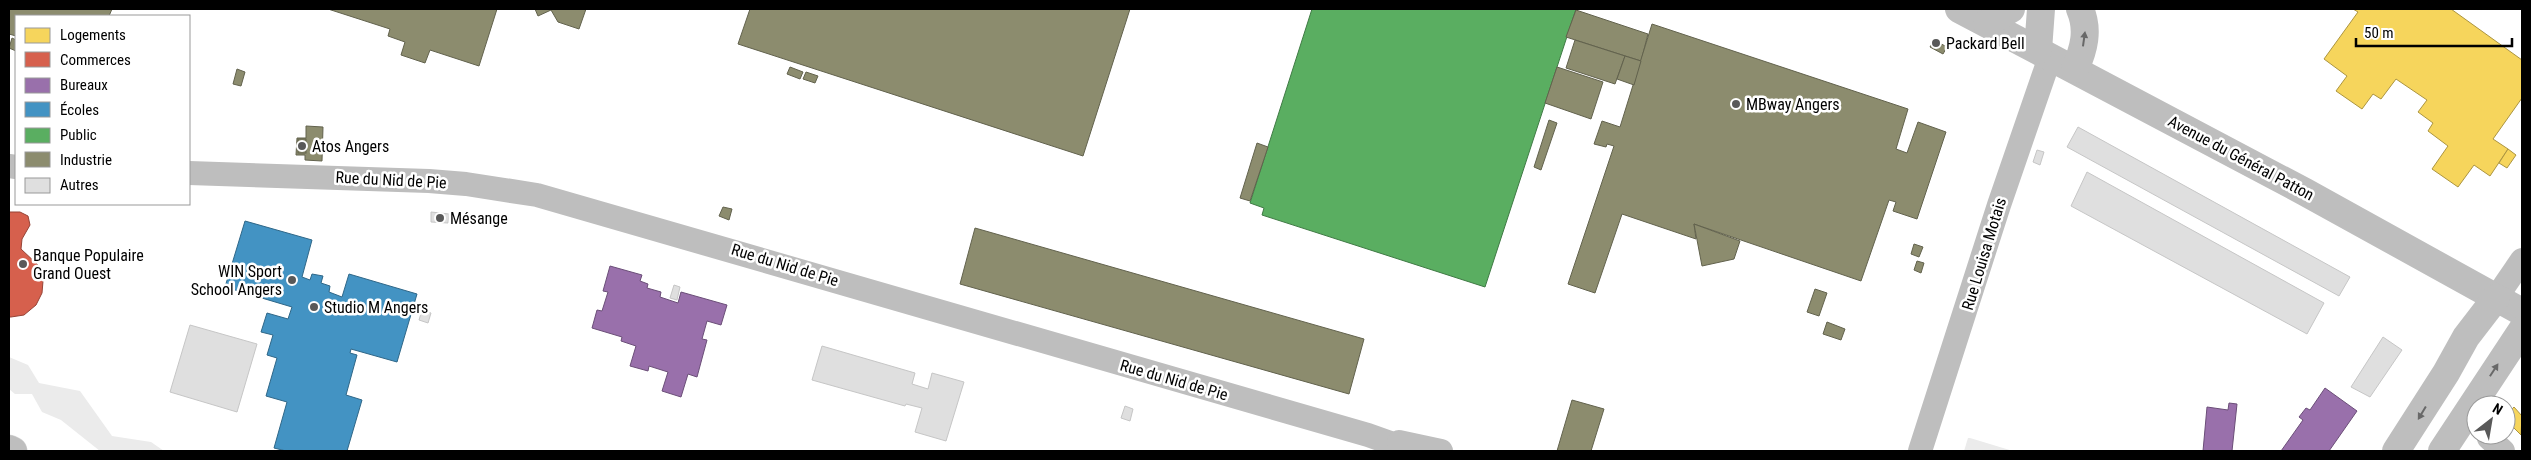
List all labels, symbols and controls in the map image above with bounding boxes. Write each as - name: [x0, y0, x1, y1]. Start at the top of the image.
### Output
- legend: [15, 15, 190, 205]
- scale bar: [2356, 15, 2512, 47]
- text: 50 m: [2364, 24, 2394, 42]
- text: Logements: [60, 26, 126, 44]
- one-way arrow: [2080, 31, 2088, 47]
- place label: Packard Bell: [1946, 34, 2025, 53]
- marker: Packard Bell: [1930, 37, 1942, 49]
- text: Commerces: [60, 51, 131, 69]
- text: Bureaux: [60, 76, 108, 94]
- place label: MBway Angers: [1746, 95, 1840, 114]
- marker: MBway Angers: [1730, 98, 1742, 110]
- text: Écoles: [60, 101, 99, 119]
- street label: Avenue du Général Patton: [2165, 111, 2317, 205]
- text: Public: [60, 126, 97, 144]
- place label: Atos Angers: [312, 137, 389, 156]
- marker: Atos Angers: [296, 140, 308, 152]
- text: Industrie: [60, 151, 112, 169]
- street label: Rue du Nid de Pie: [335, 168, 447, 192]
- text: Autres: [60, 176, 99, 194]
- street label: Rue Louisa Motais: [1958, 195, 2010, 313]
- place label: Mésange: [450, 209, 508, 228]
- marker: Mésange: [434, 212, 446, 224]
- street label: Rue du Nid de Pie: [729, 240, 841, 290]
- place label: Banque Populaire Grand Ouest: [33, 246, 144, 283]
- marker: Banque Populaire Grand Ouest: [17, 258, 29, 270]
- place label: WIN Sport School Angers: [191, 262, 282, 299]
- marker: WIN Sport School Angers: [286, 274, 298, 286]
- place label: Studio M Angers: [324, 298, 428, 317]
- marker: Studio M Angers: [308, 301, 320, 313]
- street label: Rue du Nid de Pie: [1118, 356, 1230, 404]
- one-way arrow: [2489, 363, 2499, 377]
- north arrow: [2466, 395, 2516, 445]
- text: N: [2490, 400, 2505, 418]
- one-way arrow: [2418, 406, 2427, 419]

